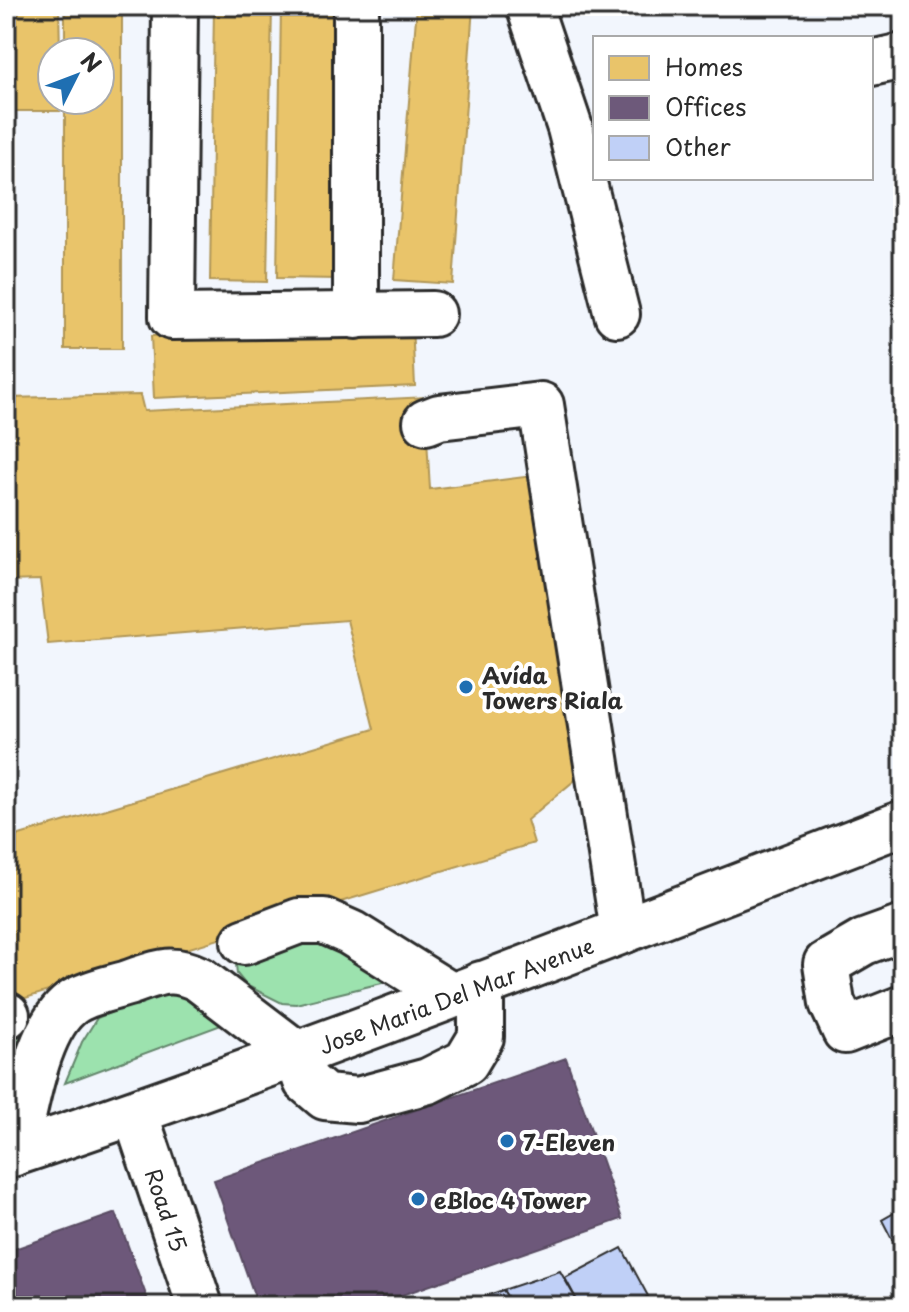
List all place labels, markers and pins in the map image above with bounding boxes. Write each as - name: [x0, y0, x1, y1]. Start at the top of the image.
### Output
- place label: Avída Towers Riala: [482, 658, 624, 716]
- marker: Avída Towers Riala: [457, 678, 475, 696]
- place label: 7-Eleven: [523, 1125, 615, 1158]
- marker: 7-Eleven: [498, 1132, 516, 1150]
- place label: eBloc 4 Tower: [434, 1183, 587, 1216]
- marker: eBloc 4 Tower: [409, 1190, 427, 1208]

